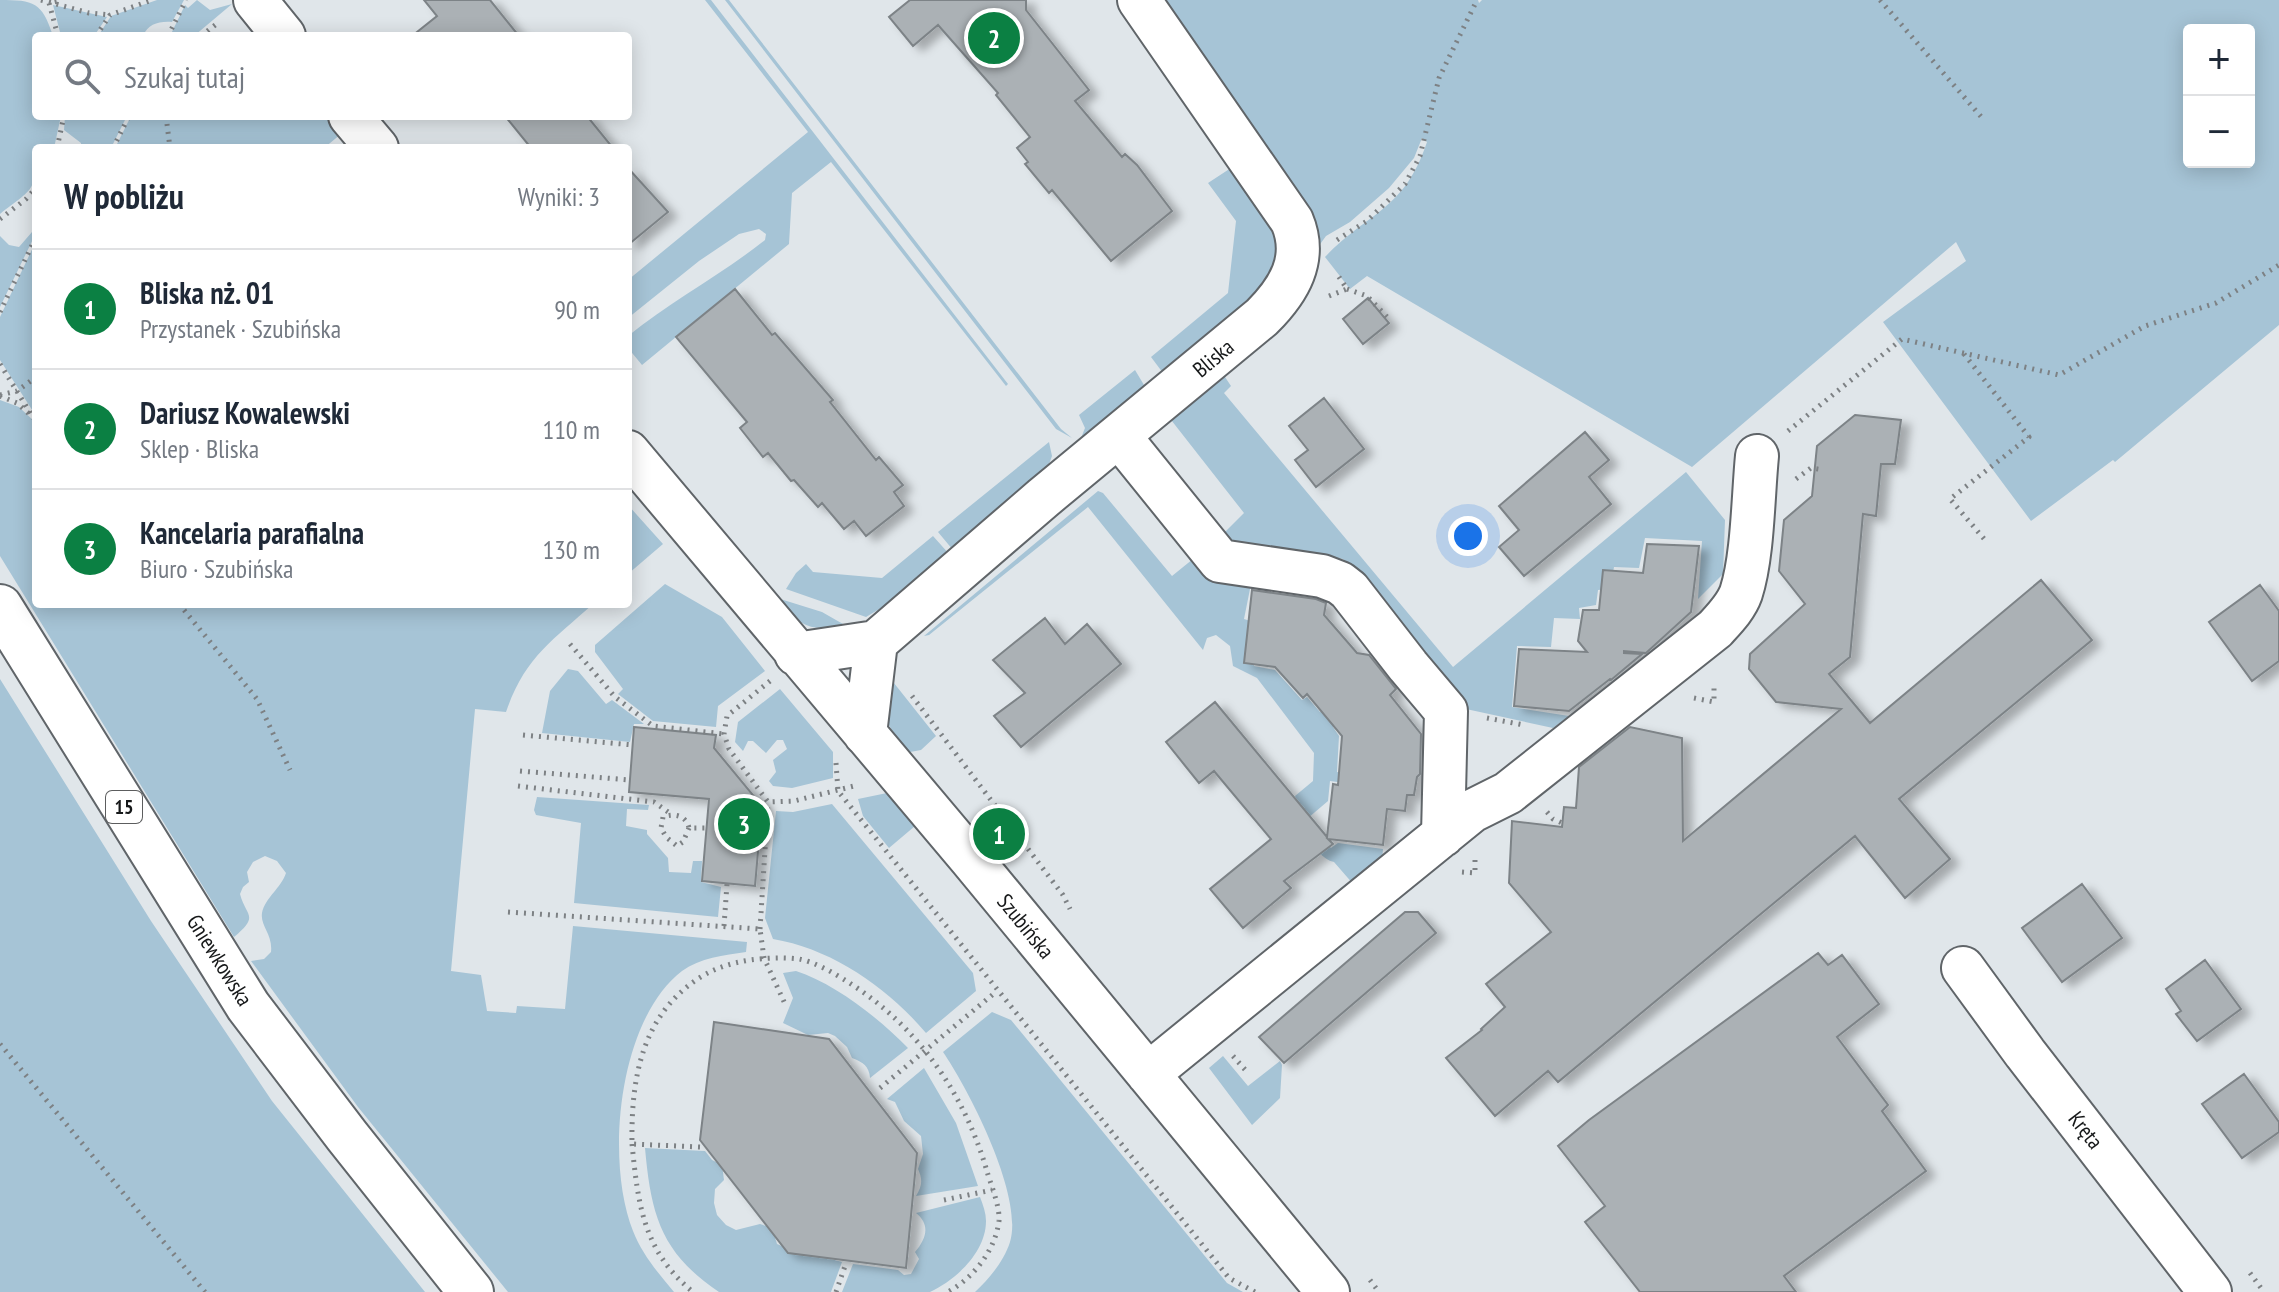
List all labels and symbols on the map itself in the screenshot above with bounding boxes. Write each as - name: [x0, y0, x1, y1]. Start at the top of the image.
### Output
- pin: 2: [968, 8, 1020, 68]
- street label: Bliska: [1187, 333, 1239, 383]
- your location: [1448, 516, 1488, 556]
- road number: 15: [106, 791, 142, 823]
- pin: 3: [718, 794, 770, 854]
- pin: 1: [973, 804, 1025, 864]
- street label: Szubińska: [991, 888, 1061, 964]
- street label: Gniewkowska: [181, 909, 259, 1011]
- street label: Kręta: [2063, 1106, 2109, 1154]

